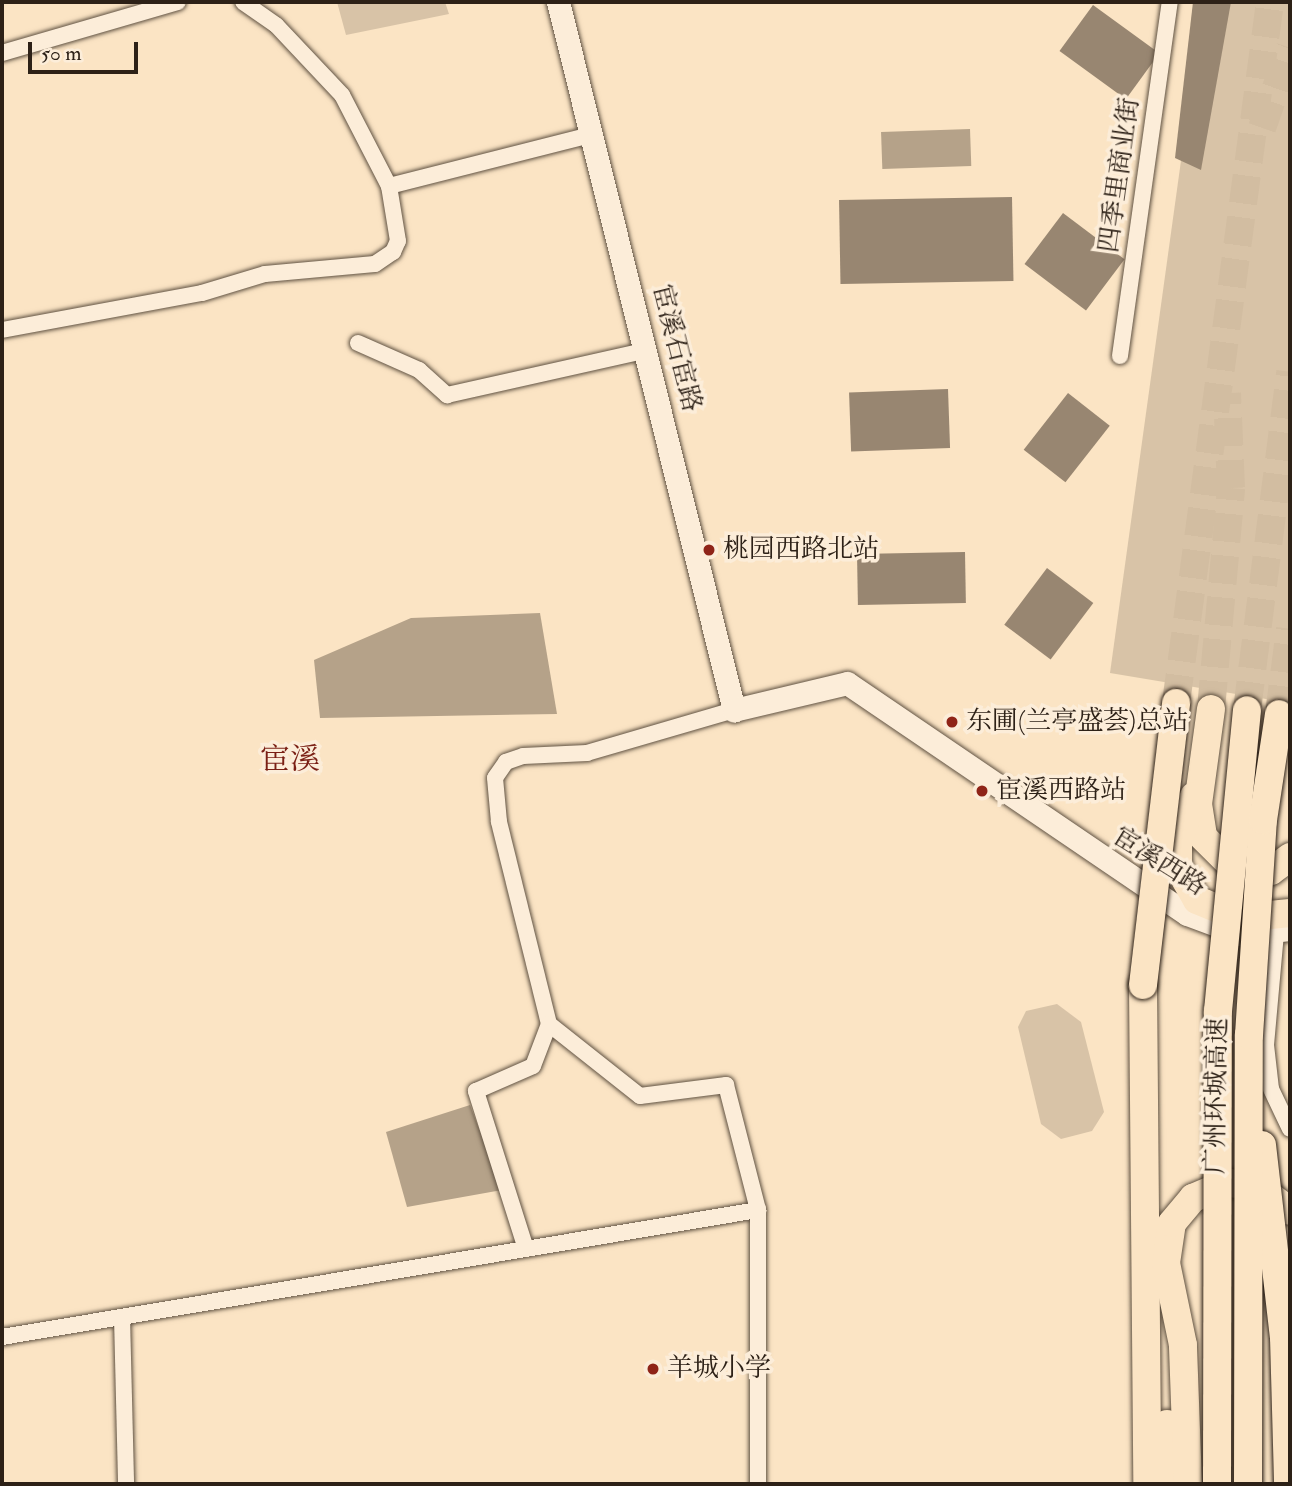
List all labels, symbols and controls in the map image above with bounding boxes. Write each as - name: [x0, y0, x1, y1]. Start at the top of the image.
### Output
- scale bar: [32, 28, 142, 72]
- text: 50 m: [41, 40, 82, 67]
- street label: 四季里商业街: [1094, 96, 1146, 254]
- street label: 宦溪石宦路: [645, 281, 707, 415]
- place label: 桃园西路北站: [723, 534, 879, 566]
- marker: 桃园西路北站: [701, 542, 717, 558]
- place label: 东圃(兰亭盛荟)总站: [966, 706, 1188, 738]
- marker: 东圃(兰亭盛荟)总站: [944, 714, 960, 730]
- district label: 宦溪: [260, 742, 320, 778]
- place label: 宦溪西路站: [996, 775, 1126, 807]
- marker: 宦溪西路站: [974, 783, 990, 799]
- street label: 宦溪西路: [1107, 821, 1211, 903]
- street label: 广州环城高速: [1200, 1018, 1234, 1174]
- place label: 羊城小学: [667, 1353, 771, 1385]
- marker: 羊城小学: [645, 1361, 661, 1377]

